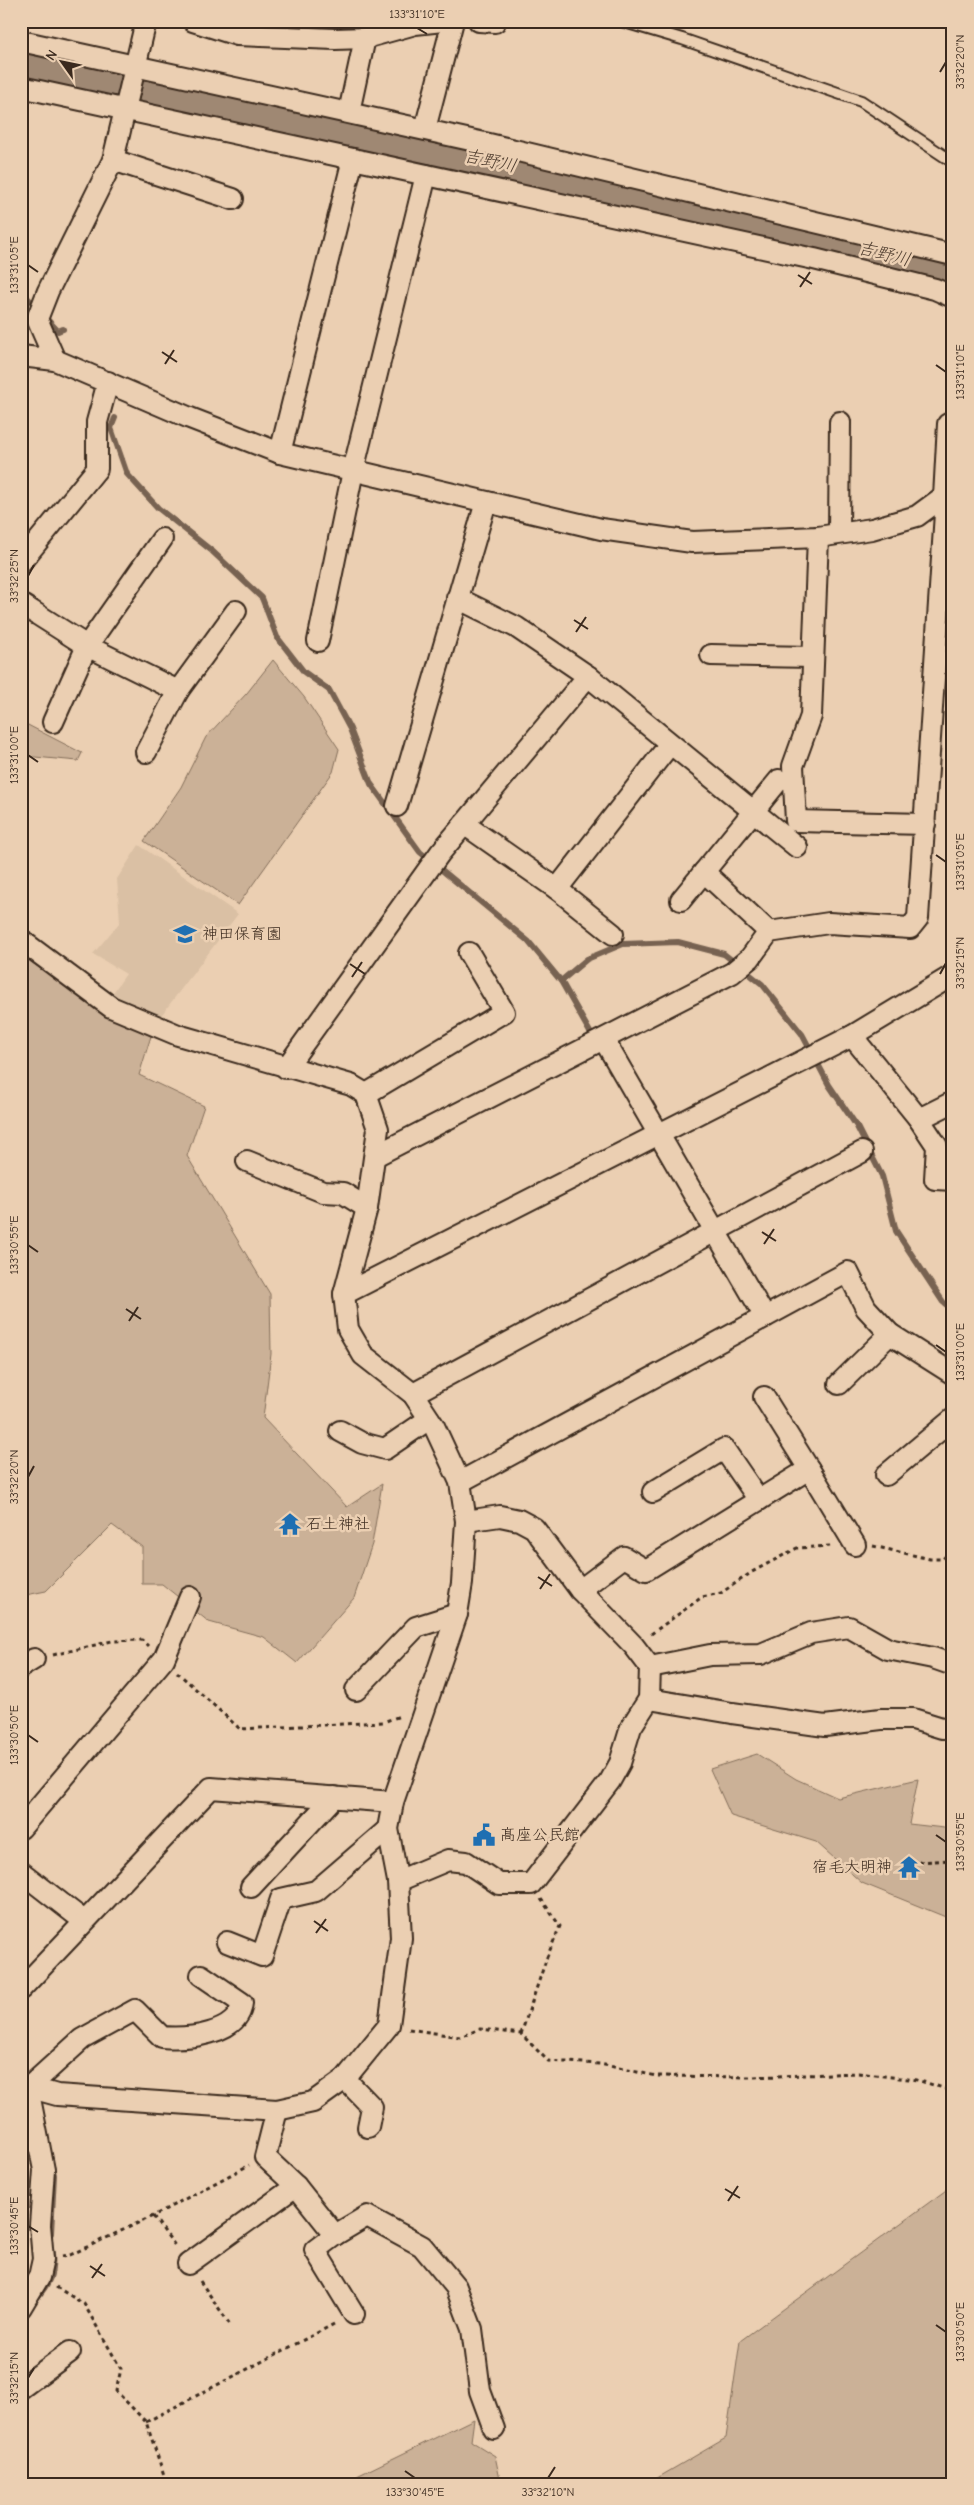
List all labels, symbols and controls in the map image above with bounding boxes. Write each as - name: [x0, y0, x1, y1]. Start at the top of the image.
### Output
- text: 133°31'10"E: [389, 7, 445, 21]
- text: 33°32'20"N: [953, 35, 967, 89]
- north arrow: [38, 38, 88, 88]
- text: N: [42, 47, 61, 64]
- water label: 吉野川: [461, 145, 519, 177]
- text: 133°31'05"E: [7, 236, 21, 294]
- water label: 吉野川: [855, 237, 913, 271]
- text: 133°31'10"E: [953, 344, 967, 400]
- text: 33°32'25"N: [7, 549, 21, 603]
- text: 133°31'00"E: [7, 726, 21, 784]
- text: 133°31'05"E: [953, 833, 967, 891]
- school or university icon: 神田保育園: [172, 921, 198, 947]
- place label: 神田保育園: [202, 925, 282, 943]
- text: 33°32'15"N: [953, 937, 967, 989]
- text: 133°30'55"E: [7, 1215, 21, 1275]
- text: 133°31'00"E: [953, 1323, 967, 1381]
- text: 33°32'20"N: [7, 1450, 21, 1504]
- temple icon: 石土神社: [277, 1511, 303, 1537]
- place label: 石土神社: [306, 1515, 370, 1533]
- text: 133°30'50"E: [7, 1705, 21, 1765]
- text: 133°30'55"E: [953, 1812, 967, 1872]
- public building icon: 髙座公民館: [471, 1822, 497, 1848]
- place label: 髙座公民館: [500, 1826, 580, 1844]
- temple icon: 宿毛大明神: [896, 1854, 922, 1880]
- place label: 宿毛大明神: [812, 1858, 892, 1876]
- text: 133°30'45"E: [7, 2197, 21, 2255]
- text: 133°30'50"E: [953, 2302, 967, 2362]
- text: 33°32'15"N: [7, 2352, 21, 2404]
- text: 133°30'45"E: [386, 2485, 444, 2499]
- text: 33°32'10"N: [521, 2485, 575, 2499]

